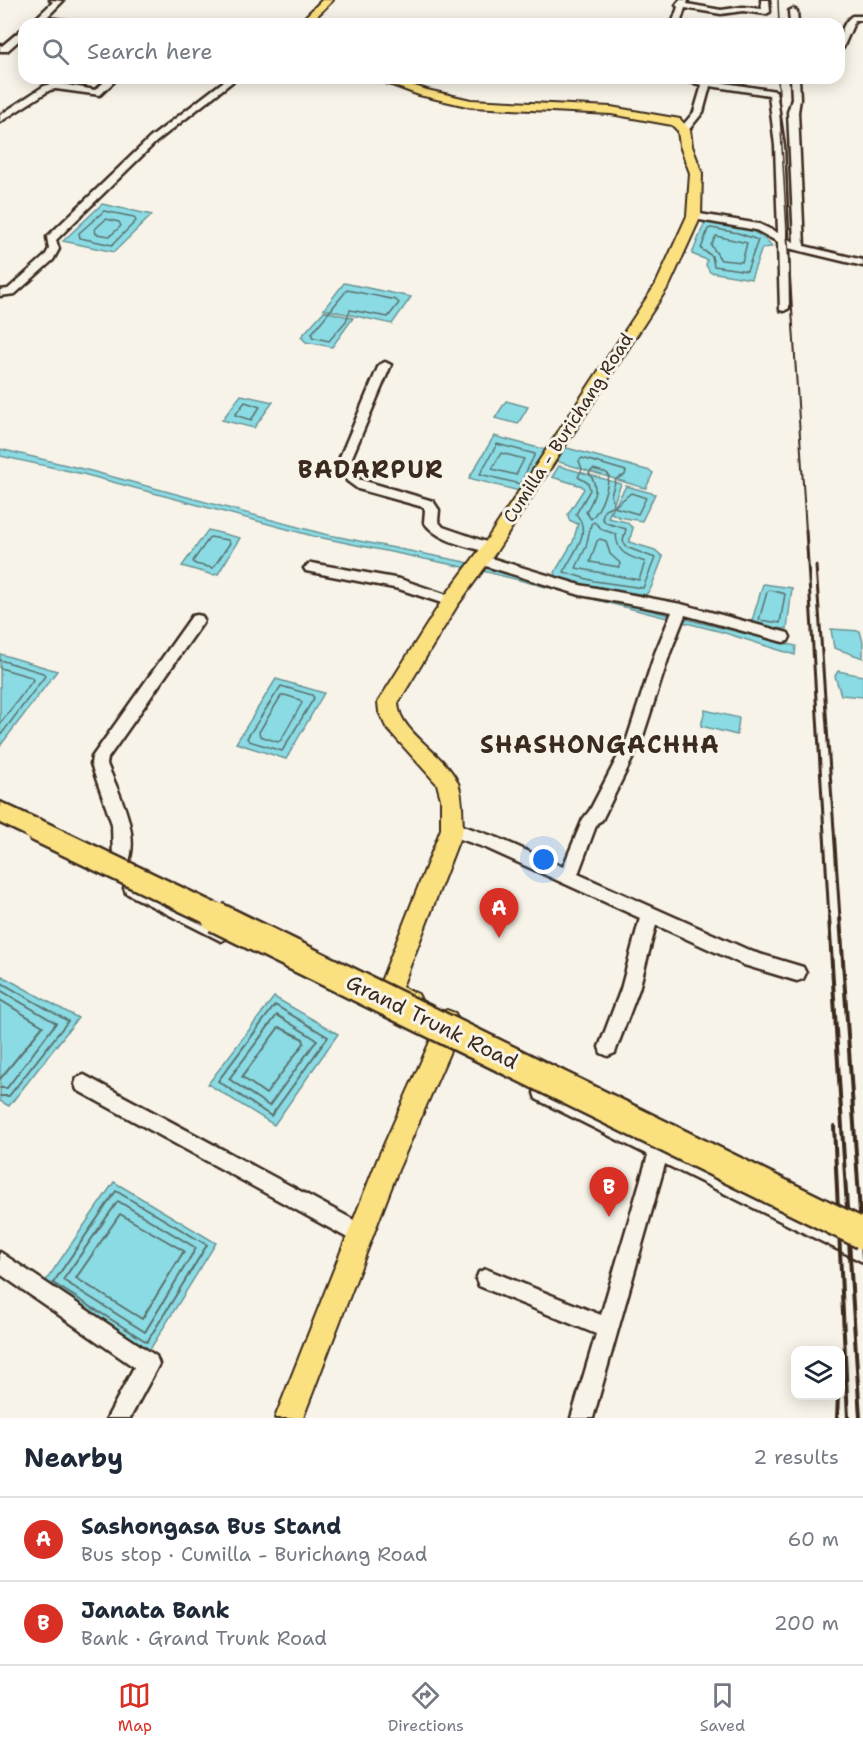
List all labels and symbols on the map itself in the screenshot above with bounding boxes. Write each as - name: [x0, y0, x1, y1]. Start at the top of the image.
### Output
- street label: Cumilla - Burichang Road: [498, 328, 638, 528]
- district label: BADARPUR: [298, 454, 444, 486]
- district label: SHASHONGACHHA: [480, 729, 720, 761]
- your location: [529, 845, 558, 874]
- pin: A: [480, 888, 518, 938]
- street label: Grand Trunk Road: [341, 968, 523, 1076]
- pin: B: [590, 1168, 628, 1217]

